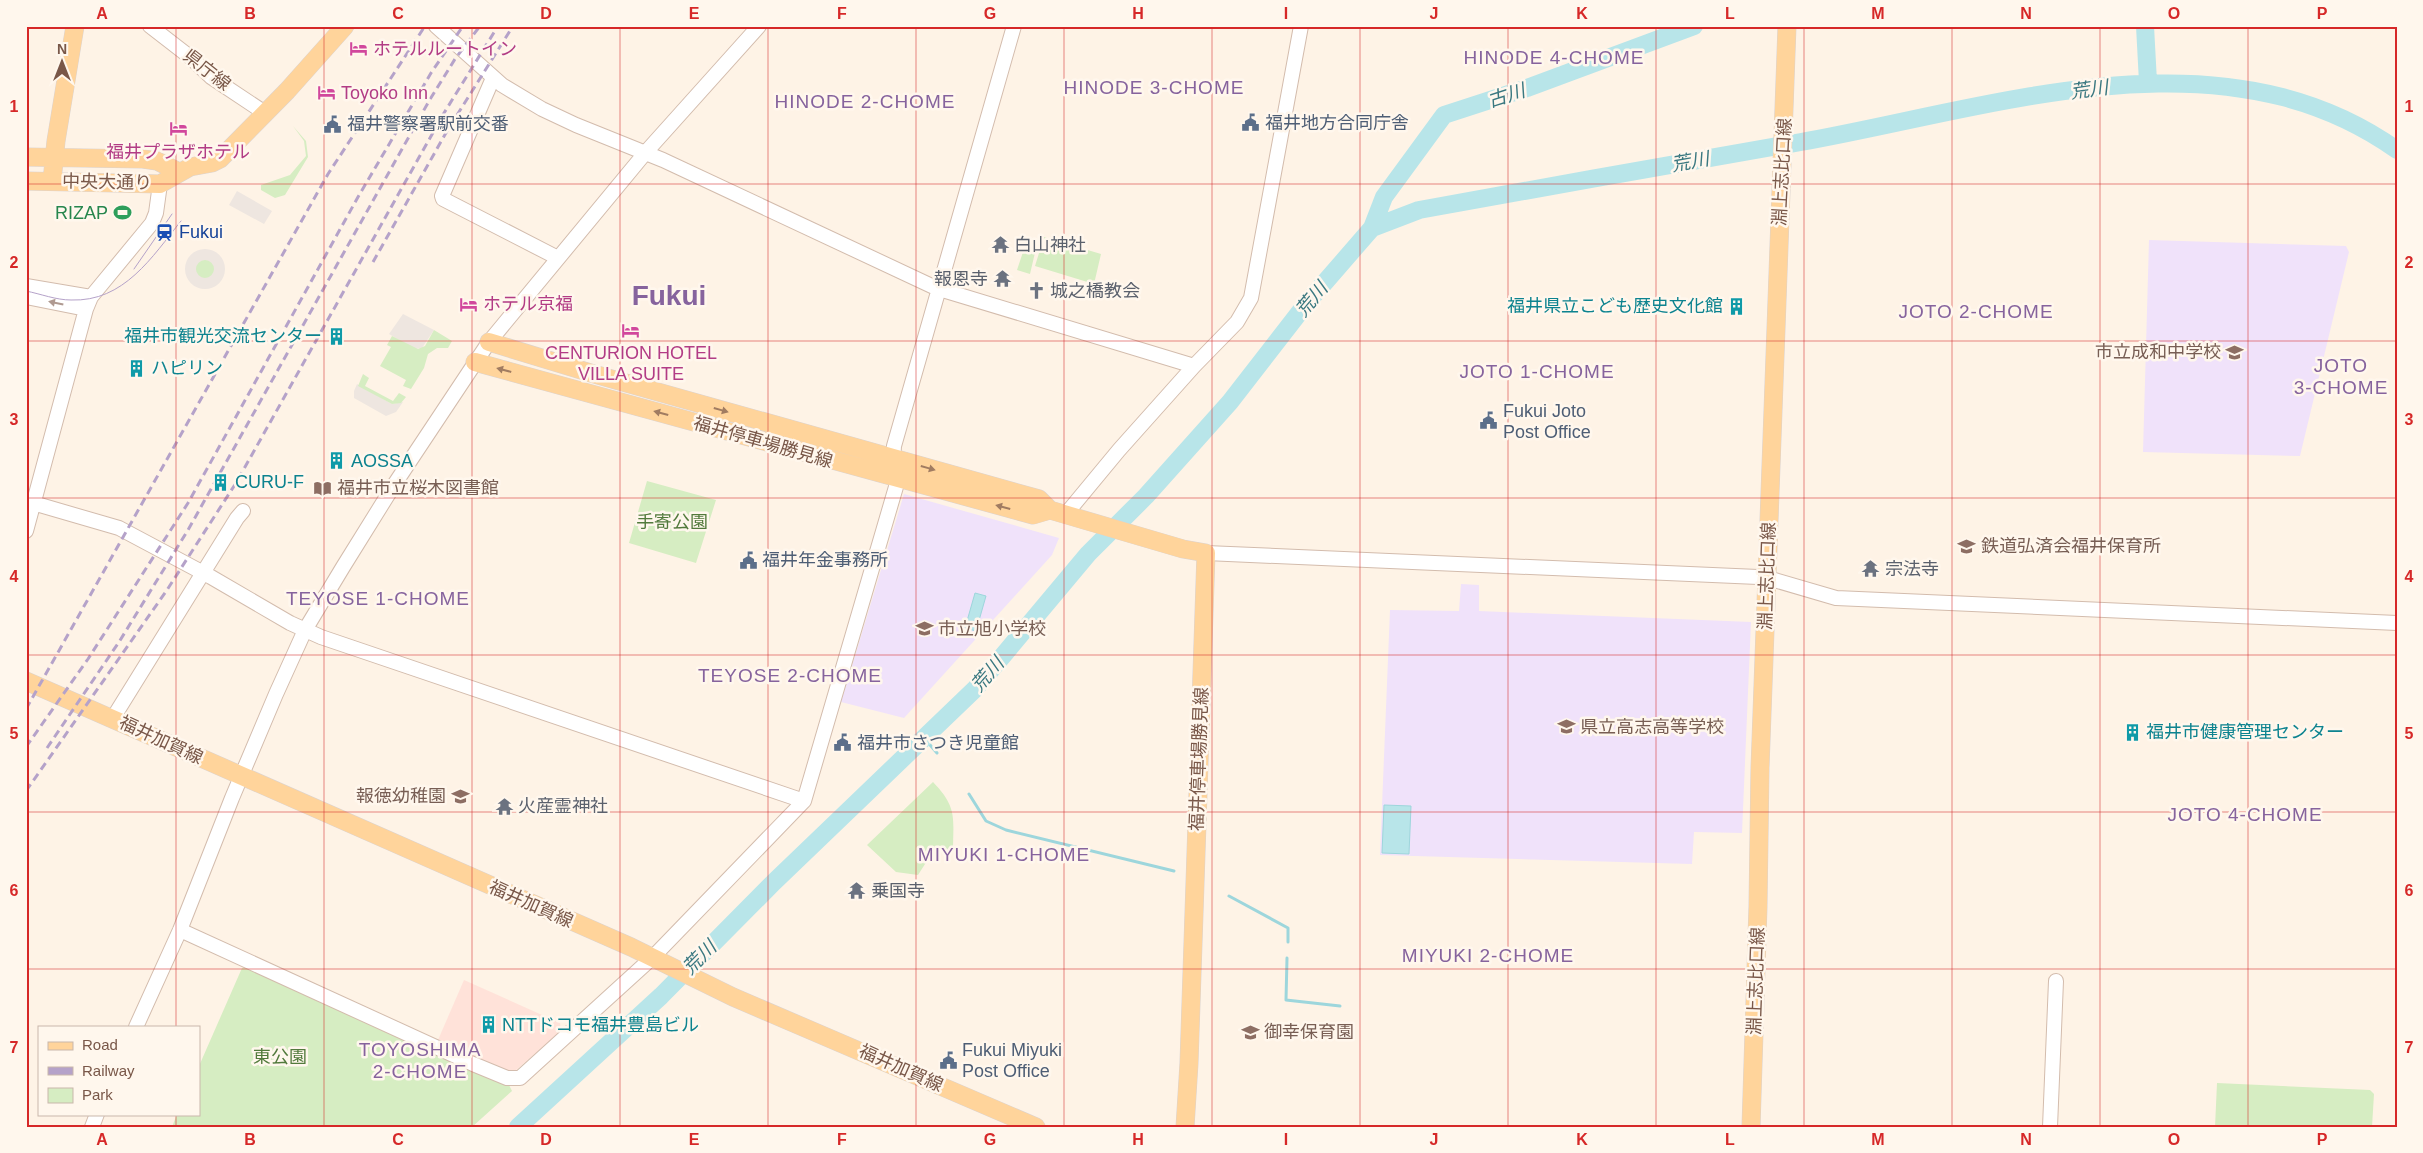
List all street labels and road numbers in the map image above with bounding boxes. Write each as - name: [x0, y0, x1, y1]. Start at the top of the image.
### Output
- street label: 県庁線: [180, 45, 234, 95]
- street label: 淵上志比口線: [1769, 118, 1795, 226]
- street label: 中央大通り: [62, 171, 152, 193]
- street label: 福井停車場勝見線: [691, 413, 835, 471]
- street label: 淵上志比口線: [1755, 522, 1779, 630]
- street label: 福井停車場勝見線: [1186, 687, 1212, 831]
- street label: 福井加賀線: [116, 712, 206, 768]
- street label: 福井加賀線: [486, 877, 576, 931]
- street label: 淵上志比口線: [1744, 927, 1768, 1035]
- street label: 福井加賀線: [856, 1041, 946, 1095]

